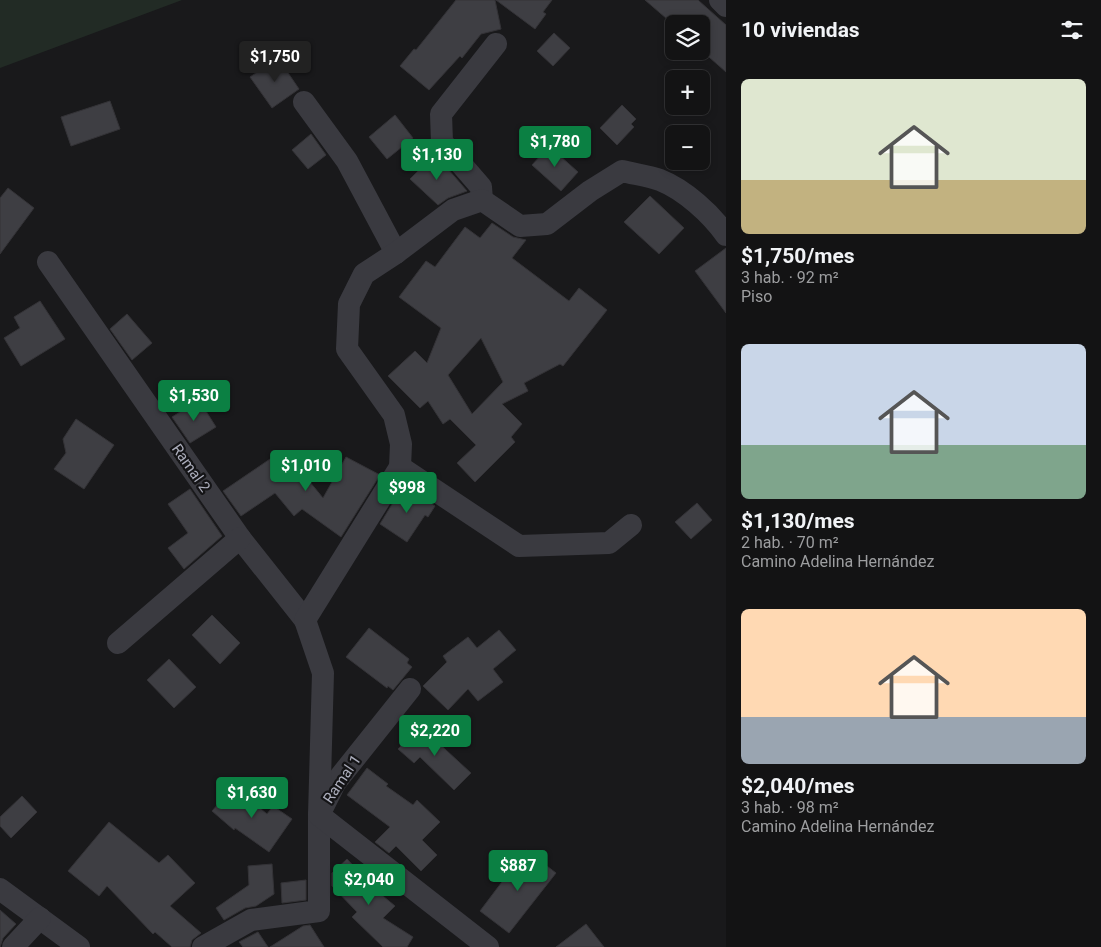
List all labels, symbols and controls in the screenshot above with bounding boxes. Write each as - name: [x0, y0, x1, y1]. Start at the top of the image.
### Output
- map controls: [665, 15, 710, 170]
- button: layers: [665, 15, 710, 60]
- icon: filters: [1058, 16, 1086, 44]
- text: 10 viviendas: [741, 18, 860, 42]
- pin: $1,750: [234, 41, 316, 83]
- text: $1,750: [250, 47, 300, 66]
- button: +: [665, 70, 710, 115]
- icon: home: [869, 112, 959, 202]
- button: −: [665, 125, 710, 170]
- pin: $1,780: [514, 126, 596, 168]
- text: $1,780: [530, 132, 580, 151]
- pin: $1,130: [396, 138, 478, 181]
- text: $1,130: [412, 145, 462, 164]
- text: $1,750/mes: [741, 244, 855, 268]
- text: 3 hab. · 92 m²: [741, 268, 839, 287]
- text: Piso: [741, 287, 772, 306]
- icon: home: [869, 377, 959, 467]
- pin: $1,530: [153, 380, 235, 422]
- text: $1,530: [169, 386, 219, 405]
- street label: Ramal 2: [168, 441, 214, 495]
- pin: $1,010: [265, 450, 347, 492]
- text: $1,010: [281, 456, 331, 475]
- pin: $998: [377, 472, 437, 514]
- text: $998: [389, 478, 425, 497]
- text: $1,130/mes: [741, 509, 855, 533]
- text: 2 hab. · 70 m²: [741, 533, 839, 552]
- text: Camino Adelina Hernández: [741, 552, 934, 571]
- icon: home: [869, 642, 959, 732]
- pin: $2,220: [394, 714, 476, 757]
- text: $2,220: [410, 721, 460, 740]
- street label: Ramal 1: [319, 751, 365, 807]
- text: $2,040/mes: [741, 774, 855, 798]
- pin: $1,630: [211, 776, 293, 819]
- text: $1,630: [227, 783, 277, 802]
- text: 3 hab. · 98 m²: [741, 798, 839, 817]
- text: Camino Adelina Hernández: [741, 817, 934, 836]
- pin: $887: [488, 850, 548, 892]
- text: $887: [500, 856, 536, 875]
- pin: $2,040: [328, 864, 410, 906]
- text: $2,040: [344, 870, 394, 889]

